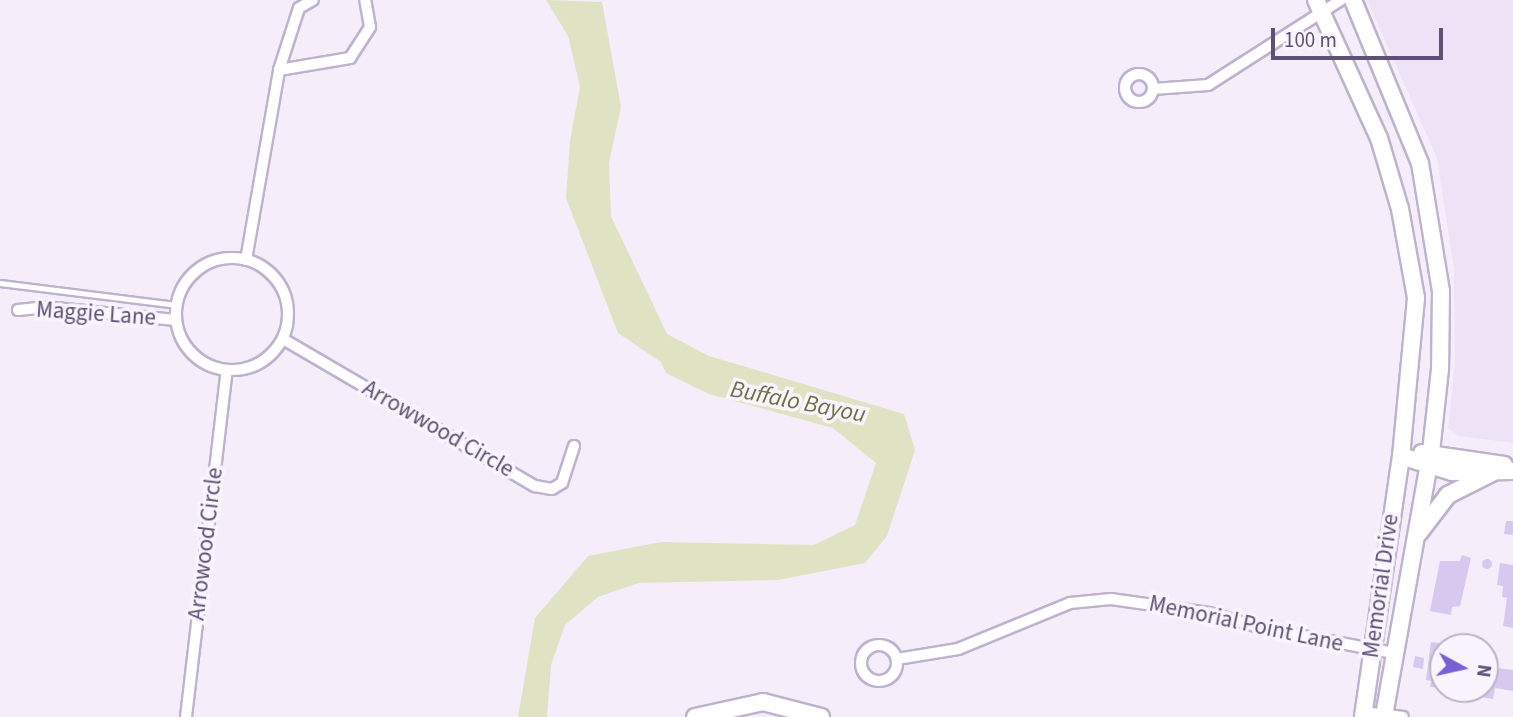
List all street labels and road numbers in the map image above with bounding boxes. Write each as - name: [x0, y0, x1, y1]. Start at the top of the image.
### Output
- street label: Maggie Lane: [35, 296, 157, 332]
- street label: Arrowwood Circle: [357, 375, 519, 483]
- street label: Arrowood Circle: [183, 466, 229, 622]
- street label: Memorial Drive: [1357, 512, 1405, 660]
- street label: Memorial Point Lane: [1146, 590, 1346, 658]

